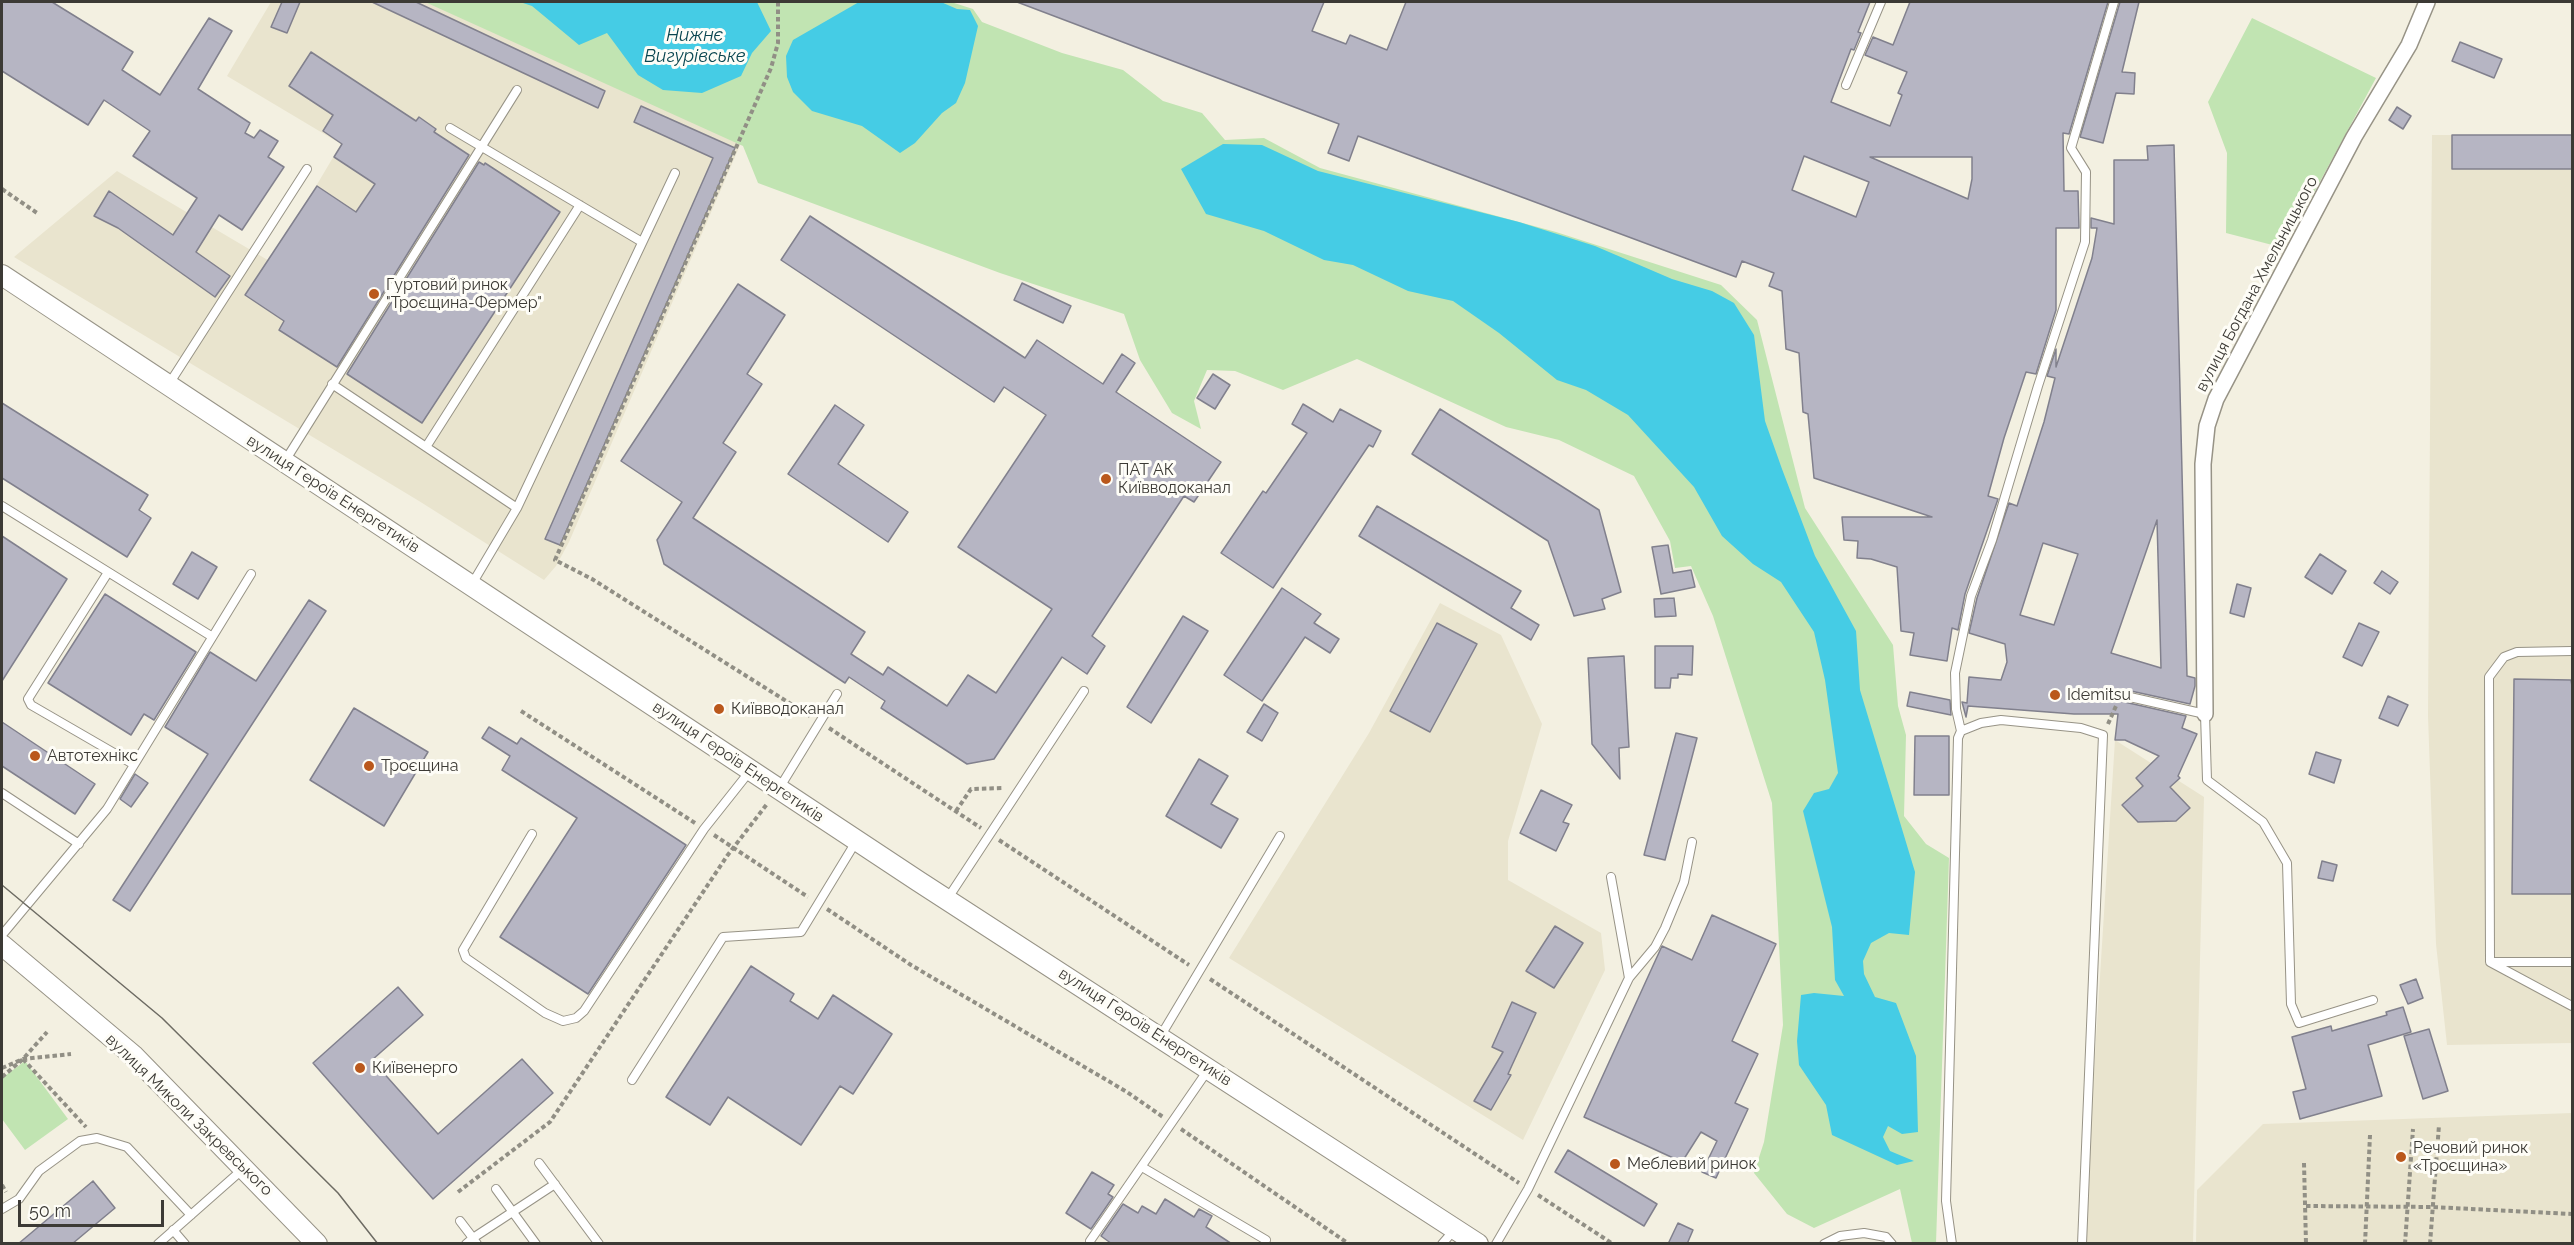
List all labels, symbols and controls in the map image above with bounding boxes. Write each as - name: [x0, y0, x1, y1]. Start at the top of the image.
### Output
- water label: Нижнє Вигурівське: [644, 25, 746, 68]
- street label: вулиця Богдана Хмельницького: [2192, 173, 2322, 395]
- place label: Гуртовий ринок "Троєщина-Фермер": [386, 275, 542, 313]
- marker: Гуртовий ринок "Троєщина-Фермер": [367, 287, 381, 301]
- street label: вулиця Героїв Енергетиків: [243, 431, 423, 557]
- place label: ПАТ АК Київводоканал: [1118, 460, 1231, 498]
- marker: ПАТ АК Київводоканал: [1099, 472, 1113, 486]
- place label: Idemitsu: [2067, 685, 2131, 705]
- marker: Idemitsu: [2048, 688, 2062, 702]
- street label: вулиця Героїв Енергетиків: [649, 697, 827, 827]
- place label: Київводоканал: [731, 699, 844, 719]
- marker: Київводоканал: [712, 702, 726, 716]
- place label: Автотехнікс: [47, 746, 138, 766]
- marker: Автотехнікс: [28, 749, 42, 763]
- place label: Троєщина: [381, 756, 458, 776]
- marker: Троєщина: [362, 759, 376, 773]
- street label: вулиця Героїв Енергетиків: [1055, 964, 1235, 1090]
- street label: вулиця Миколи Закревського: [102, 1030, 276, 1200]
- place label: Київенерго: [372, 1058, 458, 1078]
- marker: Київенерго: [353, 1061, 367, 1075]
- place label: Речовий ринок «Троєщина»: [2413, 1138, 2528, 1176]
- marker: Речовий ринок «Троєщина»: [2394, 1150, 2408, 1164]
- place label: Меблевий ринок: [1627, 1154, 1757, 1174]
- marker: Меблевий ринок: [1608, 1157, 1622, 1171]
- scale bar: [21, 1188, 166, 1226]
- text: 50 m: [29, 1200, 71, 1221]

